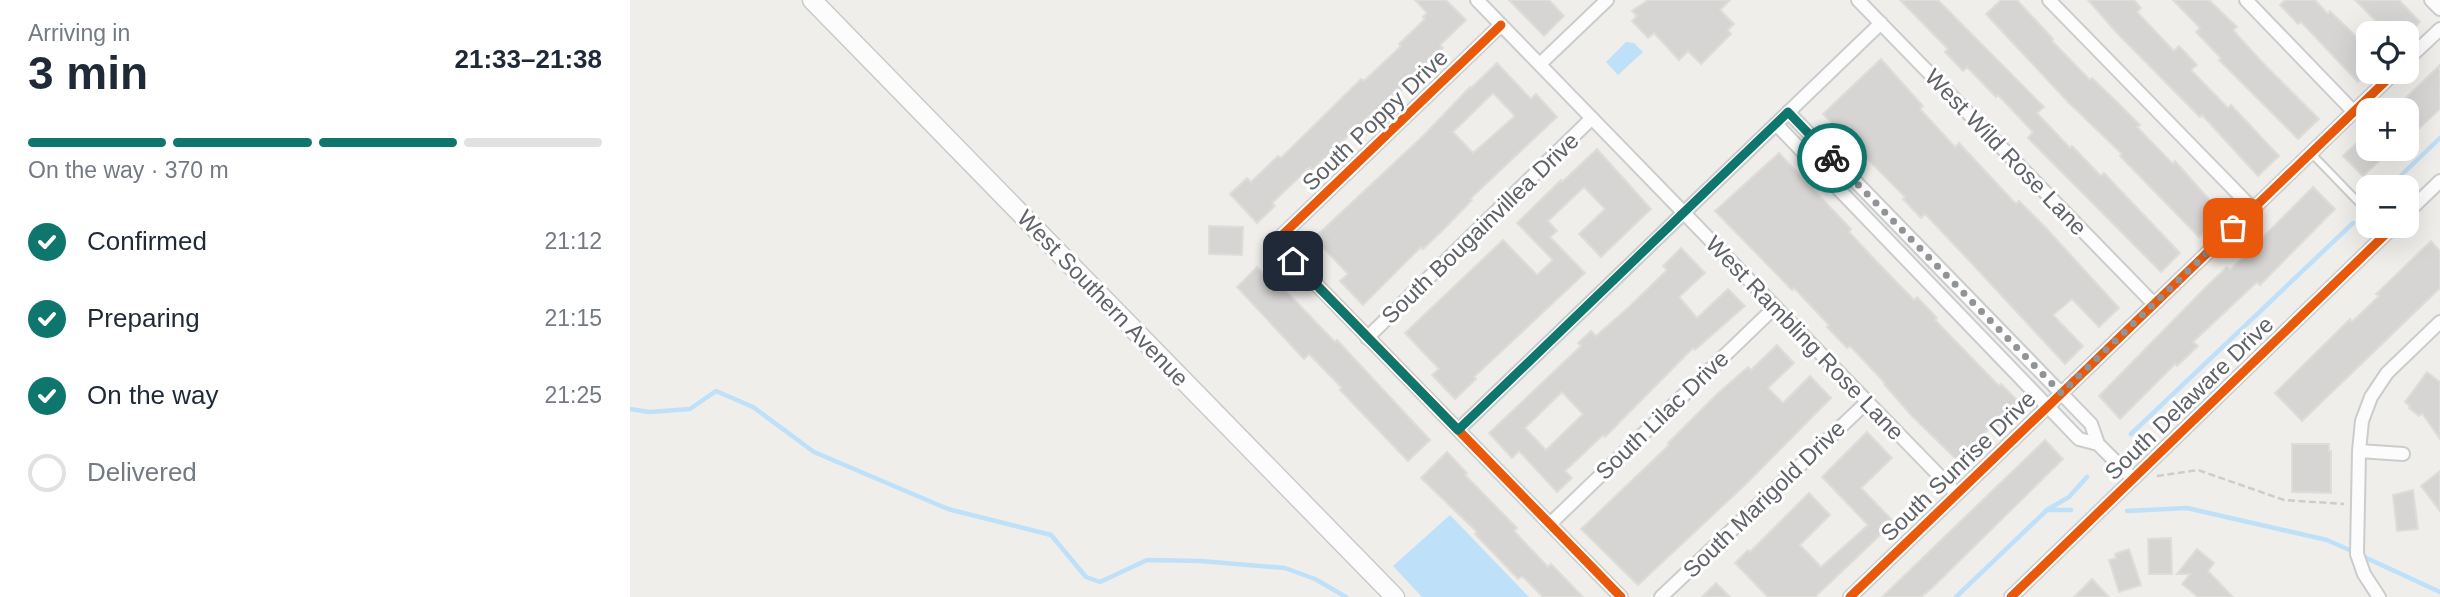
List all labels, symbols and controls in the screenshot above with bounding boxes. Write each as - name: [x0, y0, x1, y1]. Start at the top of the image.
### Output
- text: Arriving in: [28, 20, 130, 46]
- map controls: [2356, 21, 2419, 238]
- button: locate: [2356, 21, 2419, 84]
- text: 21:33–21:38: [455, 44, 602, 74]
- street label: South Poppy Drive: [1297, 44, 1453, 196]
- text: 3 min: [28, 47, 148, 99]
- street label: West Wild Rose Lane: [1920, 64, 2092, 240]
- button: +: [2356, 98, 2419, 161]
- courier: [1797, 123, 1867, 193]
- street label: South Bougainvillea Drive: [1376, 127, 1584, 329]
- icon: bike: [1813, 139, 1851, 177]
- text: On the way · 370 m: [28, 157, 229, 183]
- button: −: [2356, 175, 2419, 238]
- pin: [2203, 198, 2263, 258]
- street label: West Southern Avenue: [1012, 205, 1194, 391]
- icon: bag: [2214, 209, 2252, 247]
- icon: check: [28, 223, 66, 261]
- text: Confirmed: [87, 226, 207, 256]
- text: 21:12: [544, 228, 602, 254]
- pin: [1263, 231, 1323, 291]
- street label: West Rambling Rose Lane: [1701, 231, 1909, 445]
- icon: home: [1274, 242, 1312, 280]
- icon: check: [28, 300, 66, 338]
- text: Preparing: [87, 303, 200, 333]
- text: 21:15: [544, 305, 602, 331]
- street label: South Delaware Drive: [2100, 311, 2278, 485]
- street label: South Lilac Drive: [1590, 345, 1734, 485]
- icon: check: [28, 377, 66, 415]
- text: On the way: [87, 380, 219, 410]
- text: 21:25: [544, 382, 602, 408]
- street label: South Sunrise Drive: [1875, 386, 2041, 546]
- street label: South Marigold Drive: [1678, 415, 1850, 583]
- text: Delivered: [87, 457, 197, 487]

